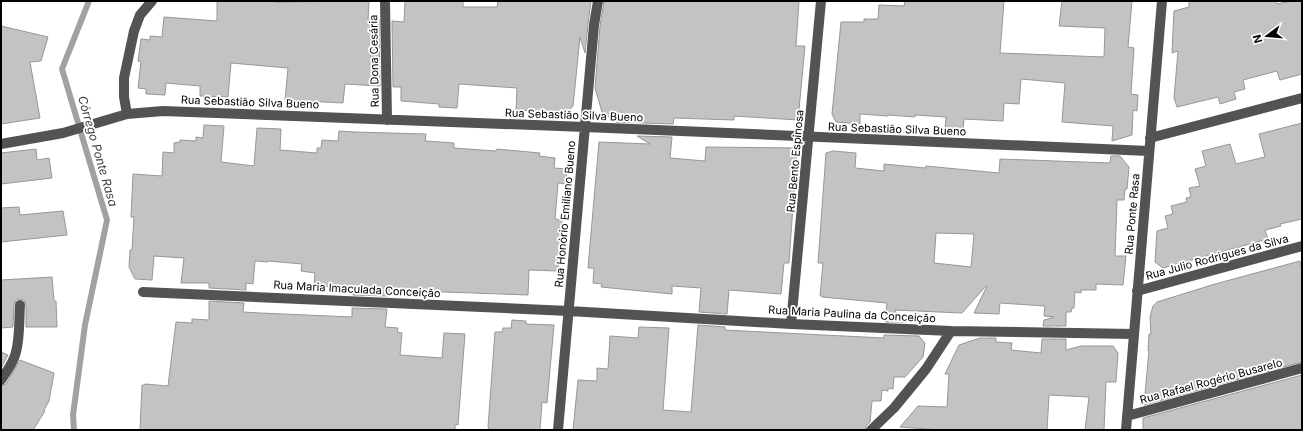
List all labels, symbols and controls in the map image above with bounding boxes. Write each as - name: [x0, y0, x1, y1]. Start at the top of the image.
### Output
- street label: Rua Dona Cesária: [366, 15, 382, 107]
- north arrow: [1247, 16, 1287, 56]
- text: N: [1250, 33, 1265, 45]
- street label: Rua Sebastião Silva Bueno: [181, 93, 320, 111]
- water label: Córrego Ponte Rasa: [75, 94, 121, 208]
- street label: Rua Sebastião Silva Bueno: [505, 106, 644, 124]
- street label: Rua Bento Espinosa: [784, 109, 806, 213]
- street label: Rua Sebastião Silva Bueno: [828, 120, 967, 138]
- street label: Rua Honório Emiliano Bueno: [552, 140, 578, 288]
- street label: Rua Ponte Rasa: [1121, 173, 1143, 255]
- street label: Rua Julio Rodrigues da Silva: [1144, 231, 1290, 283]
- street label: Rua Maria Imaculada Conceição: [273, 278, 441, 300]
- street label: Rua Maria Paulina da Conceição: [768, 303, 936, 325]
- street label: Rua Rafael Rogério Busarelo: [1138, 355, 1284, 407]

